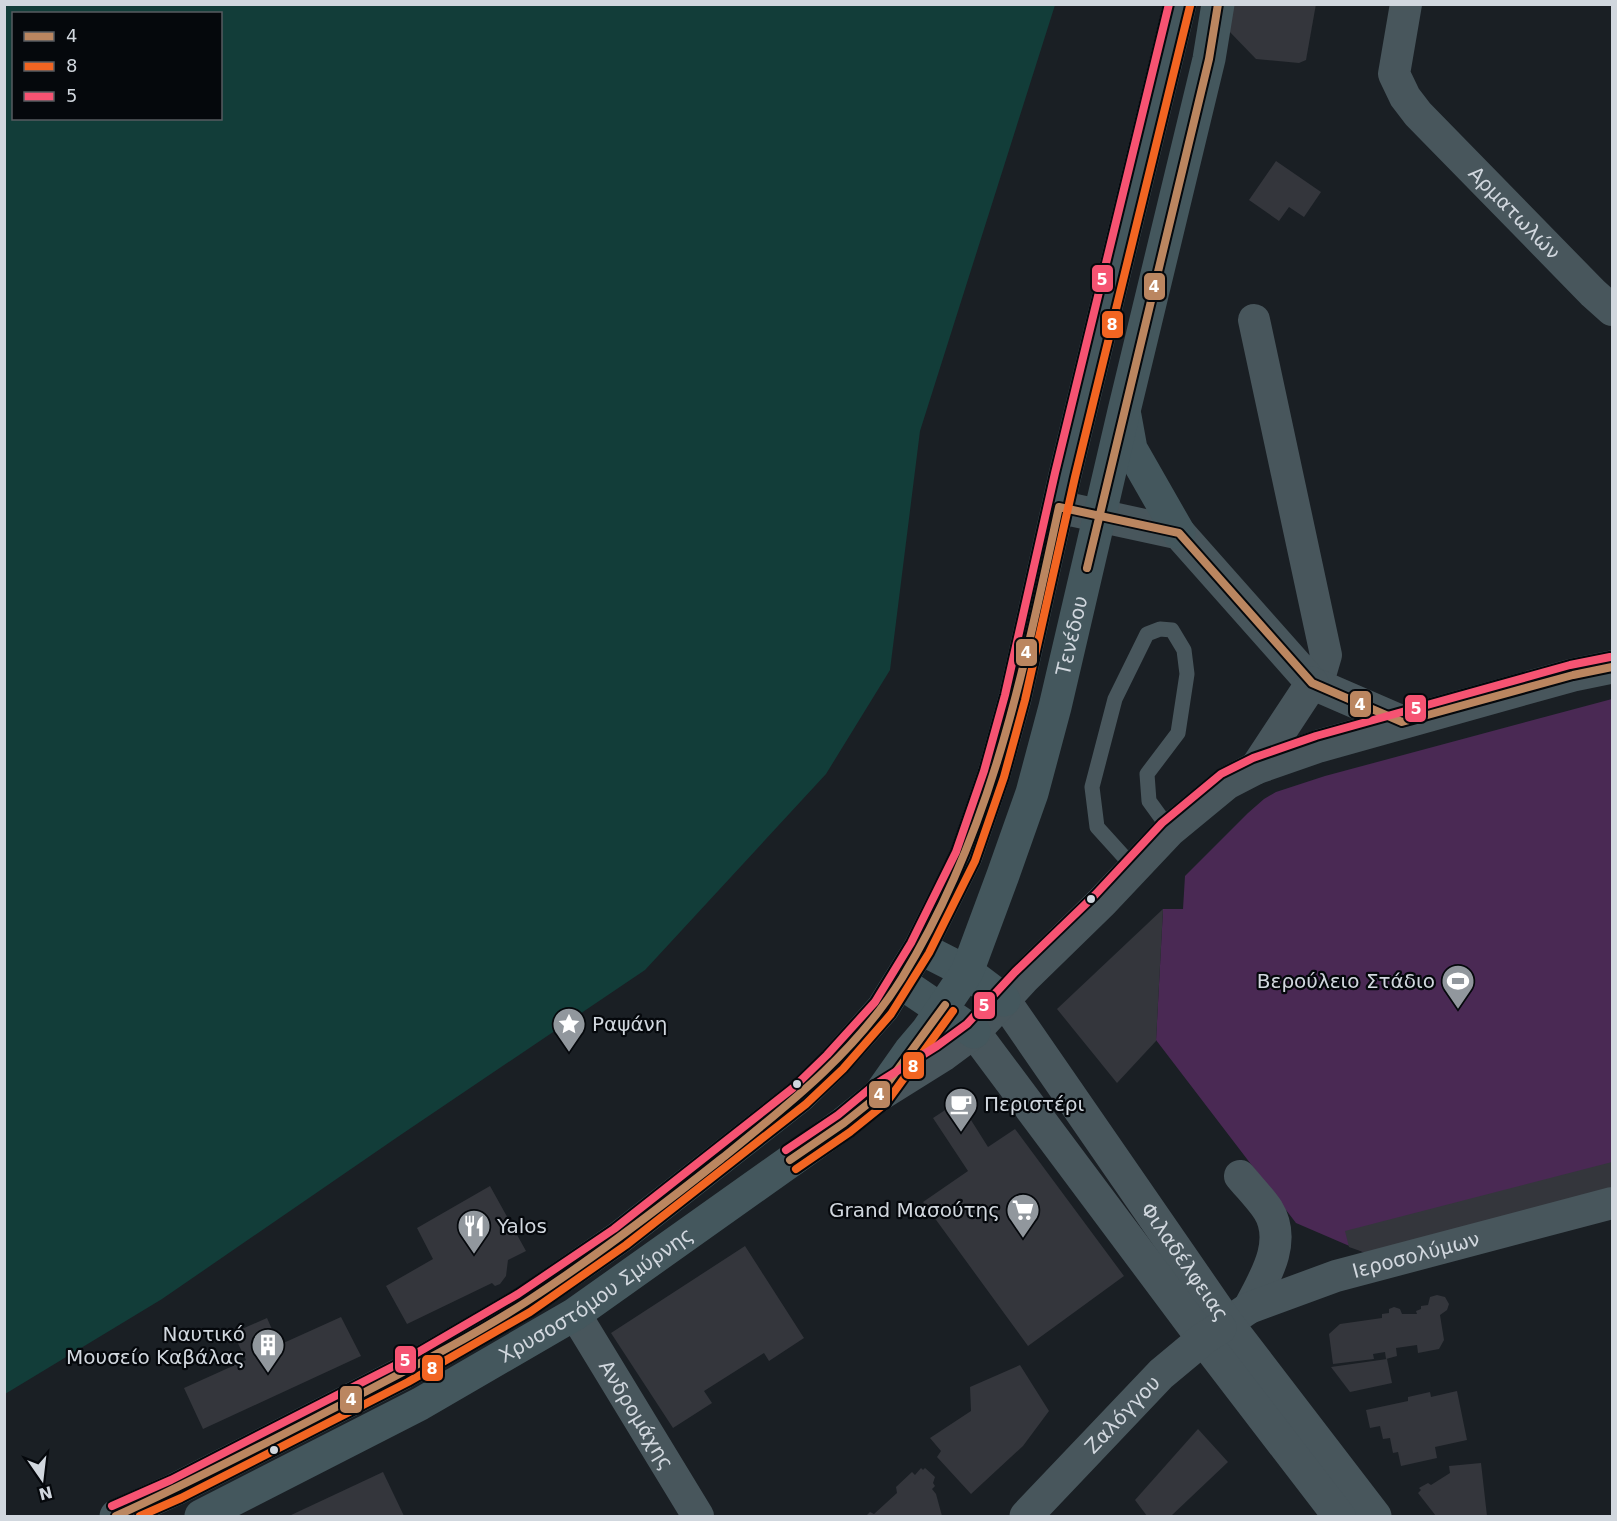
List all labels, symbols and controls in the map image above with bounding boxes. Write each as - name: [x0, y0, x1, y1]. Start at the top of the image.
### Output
- legend: [12, 12, 222, 120]
- text: 4: [66, 25, 77, 46]
- text: 8: [66, 55, 77, 76]
- text: 5: [66, 85, 77, 106]
- street label: Αρματωλών: [1464, 161, 1565, 264]
- line badge: 5: [1091, 264, 1114, 293]
- text: 5: [1096, 270, 1108, 289]
- line badge: 4: [1143, 272, 1166, 301]
- text: 4: [1148, 277, 1160, 296]
- line badge: 8: [1101, 310, 1124, 339]
- text: 8: [1106, 315, 1118, 334]
- street label: Τενέδου: [1051, 593, 1093, 679]
- line badge: 4: [1015, 638, 1038, 667]
- text: 4: [1020, 643, 1032, 662]
- line badge: 4: [1349, 690, 1372, 718]
- line badge: 5: [1404, 694, 1427, 723]
- text: 4: [1354, 695, 1366, 714]
- text: 5: [1410, 699, 1422, 718]
- unlabelled marker: [1085, 893, 1097, 905]
- sports icon: Βερούλειο Στάδιο: [1440, 963, 1476, 1010]
- place label: Βερούλειο Στάδιο: [1257, 969, 1435, 993]
- line badge: 5: [973, 991, 996, 1020]
- text: 5: [978, 996, 990, 1015]
- place icon: Ραψάνη: [551, 1006, 587, 1053]
- place label: Ραψάνη: [592, 1012, 667, 1036]
- line badge: 8: [902, 1051, 925, 1080]
- text: 8: [907, 1057, 919, 1076]
- unlabelled marker: [791, 1078, 803, 1090]
- line badge: 4: [868, 1080, 891, 1109]
- text: 4: [873, 1085, 885, 1104]
- cafe icon: Περιστέρι: [943, 1086, 979, 1133]
- place label: Περιστέρι: [984, 1092, 1085, 1116]
- supermarket icon: Grand Μασούτης: [1005, 1192, 1041, 1239]
- place label: Grand Μασούτης: [829, 1198, 1000, 1222]
- street label: Φιλαδέλφειας: [1136, 1198, 1234, 1325]
- restaurant icon: Yalos: [456, 1208, 492, 1255]
- place label: Yalos: [496, 1214, 547, 1238]
- street label: Χρυσοστόμου Σμύρνης: [494, 1222, 698, 1368]
- street label: Ιεροσολύμων: [1350, 1227, 1482, 1283]
- place label: Ναυτικό Μουσείο Καβάλας: [66, 1322, 245, 1369]
- building icon: Ναυτικό Μουσείο Καβάλας: [250, 1327, 286, 1374]
- line badge: 5: [394, 1345, 417, 1374]
- text: 5: [399, 1351, 411, 1370]
- line badge: 8: [421, 1354, 444, 1382]
- street label: Ανδρομάχης: [594, 1356, 679, 1474]
- text: 8: [426, 1359, 438, 1378]
- street label: Ζαλόγγου: [1080, 1371, 1165, 1458]
- line badge: 4: [339, 1385, 363, 1414]
- text: 4: [345, 1390, 357, 1409]
- unlabelled marker: [268, 1444, 280, 1456]
- north arrow: [12, 1449, 72, 1509]
- text: N: [37, 1482, 54, 1504]

